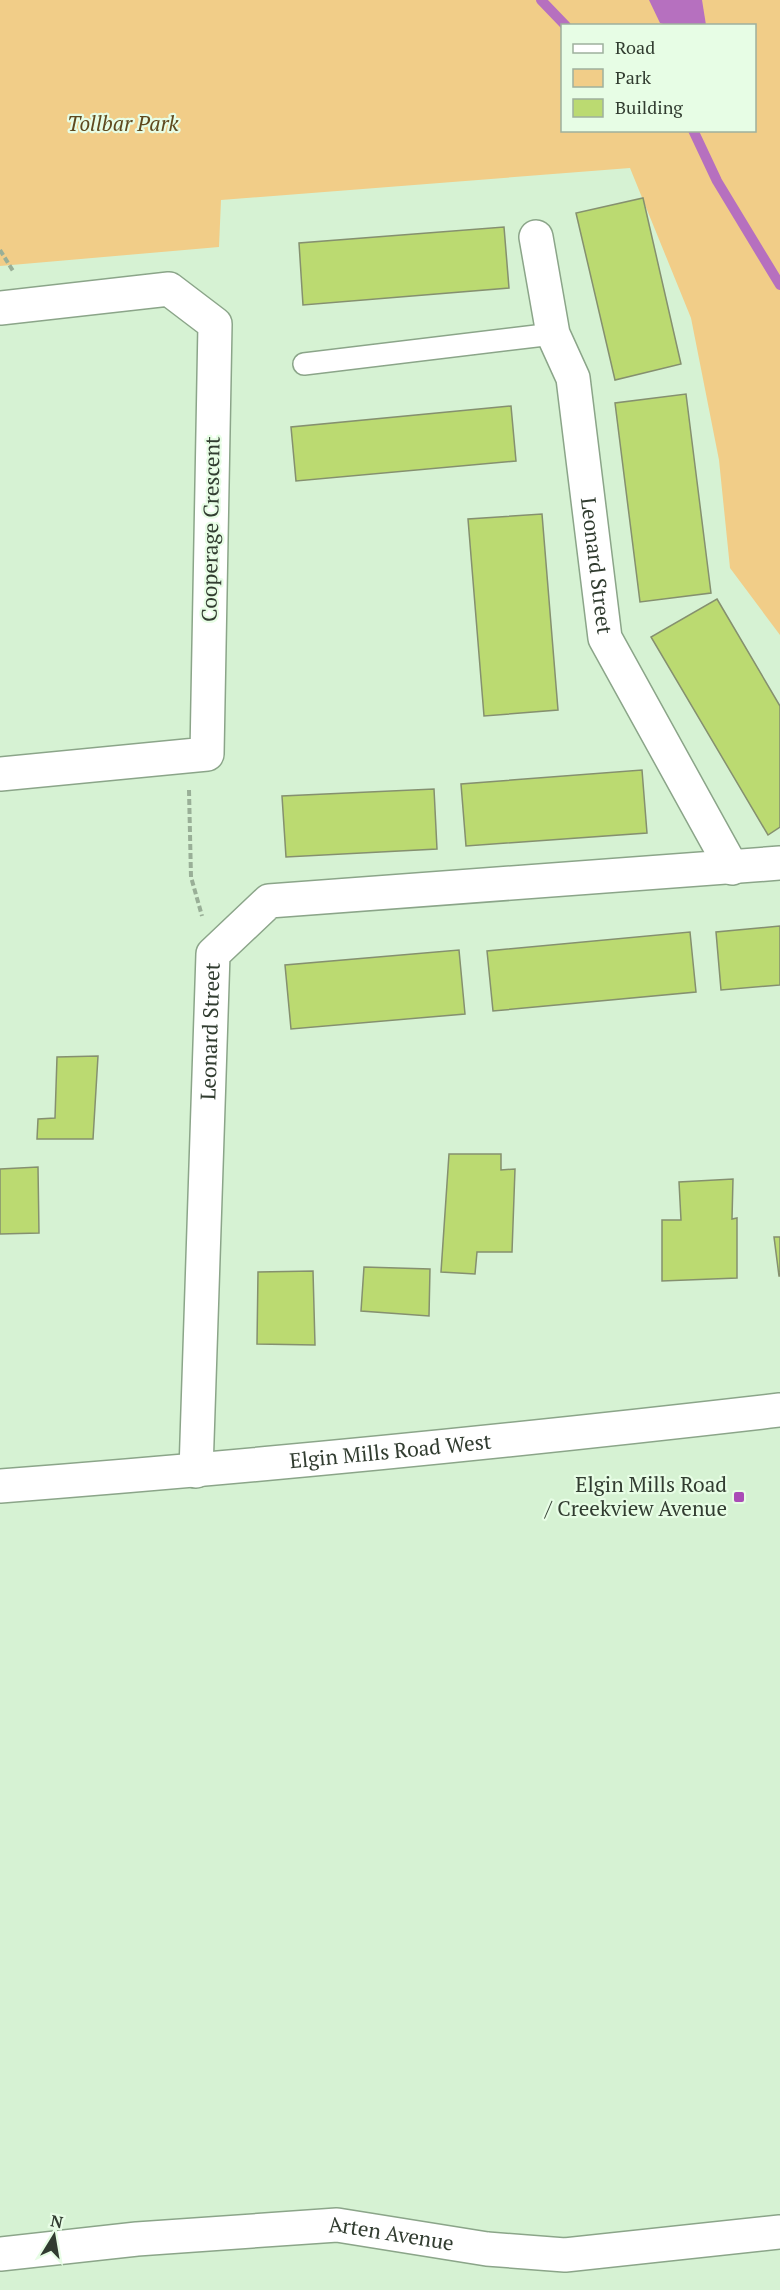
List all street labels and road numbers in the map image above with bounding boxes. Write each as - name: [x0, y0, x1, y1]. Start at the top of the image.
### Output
- street label: Cooperage Crescent: [194, 436, 226, 622]
- street label: Leonard Street: [575, 496, 619, 636]
- street label: Leonard Street: [193, 962, 226, 1101]
- street label: Elgin Mills Road West: [288, 1427, 493, 1474]
- street label: Arten Avenue: [327, 2210, 456, 2256]

